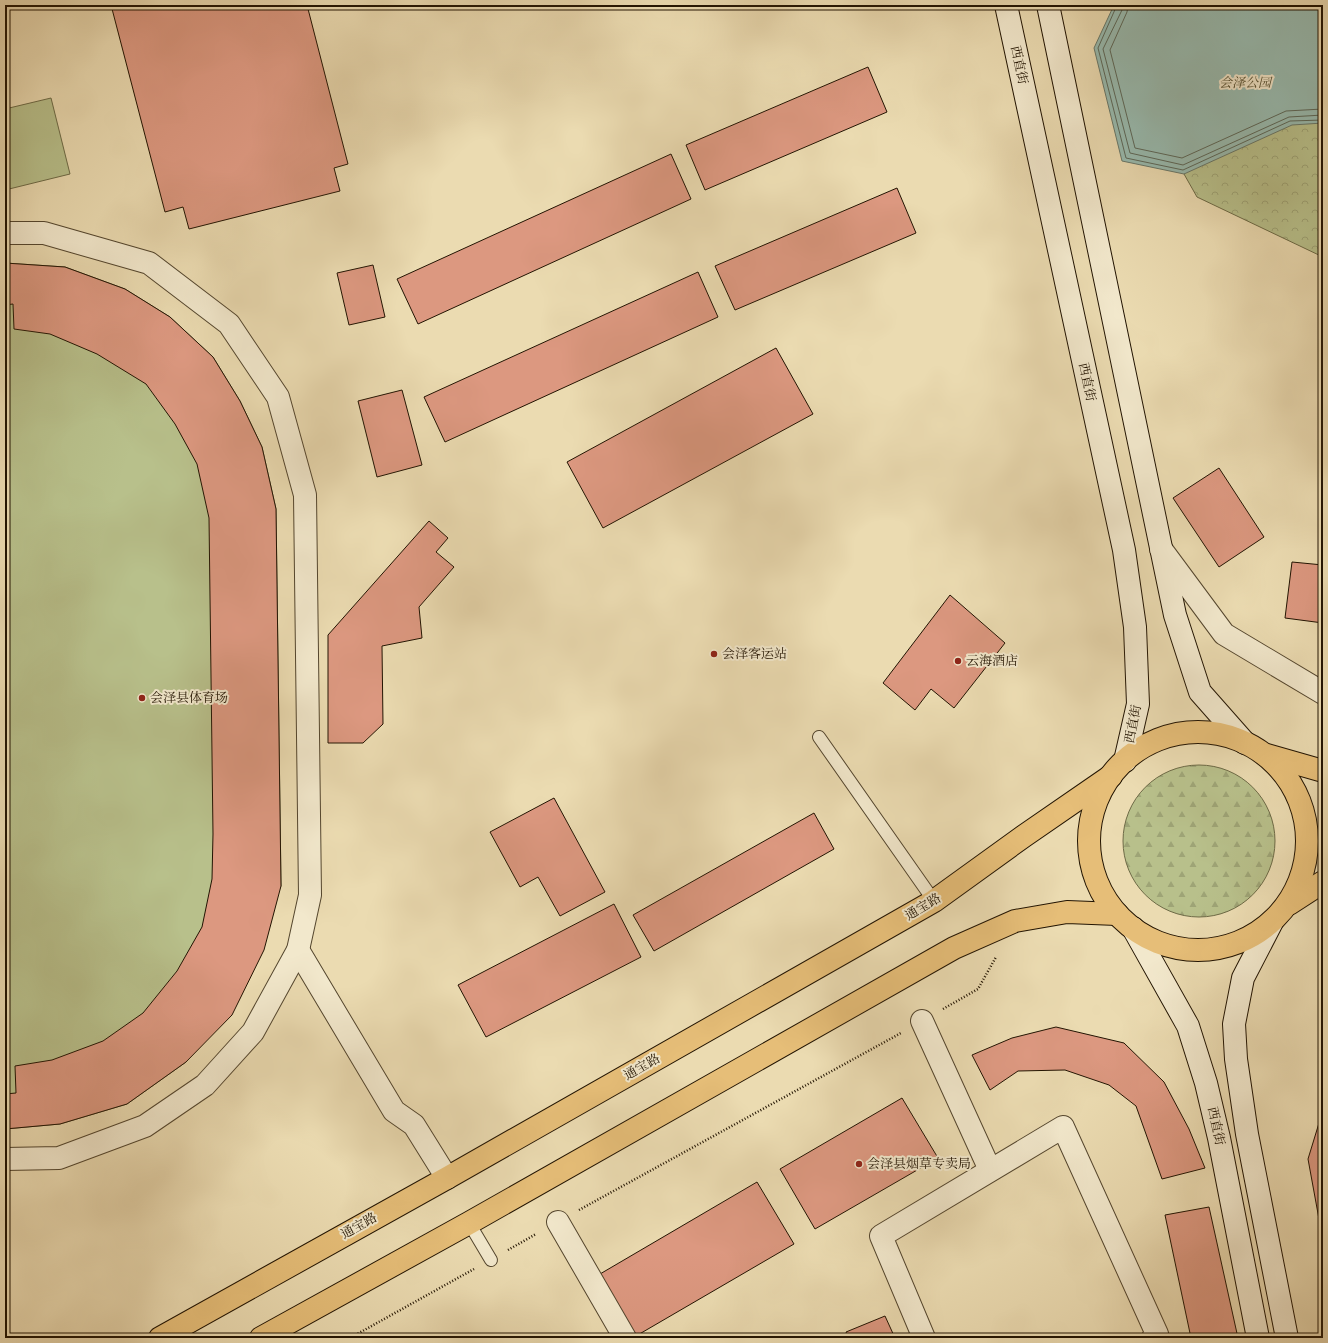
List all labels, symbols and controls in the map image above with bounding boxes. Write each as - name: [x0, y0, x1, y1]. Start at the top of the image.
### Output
- street label: 西直街: [1007, 44, 1031, 86]
- park label: 会泽公园: [1219, 75, 1273, 91]
- street label: 西直街: [1075, 361, 1099, 403]
- place label: 会泽客运站: [722, 646, 787, 662]
- marker: 会泽客运站: [709, 649, 719, 659]
- place label: 云海酒店: [966, 653, 1018, 669]
- marker: 云海酒店: [953, 656, 963, 666]
- place label: 会泽县体育场: [150, 690, 228, 706]
- marker: 会泽县体育场: [137, 693, 147, 703]
- street label: 西直街: [1121, 703, 1145, 745]
- street label: 通宝路: [902, 890, 944, 924]
- street label: 通宝路: [621, 1050, 663, 1084]
- street label: 西直街: [1204, 1105, 1228, 1147]
- place label: 会泽县烟草专卖局: [867, 1156, 971, 1172]
- marker: 会泽县烟草专卖局: [854, 1159, 864, 1169]
- street label: 通宝路: [338, 1210, 380, 1242]

